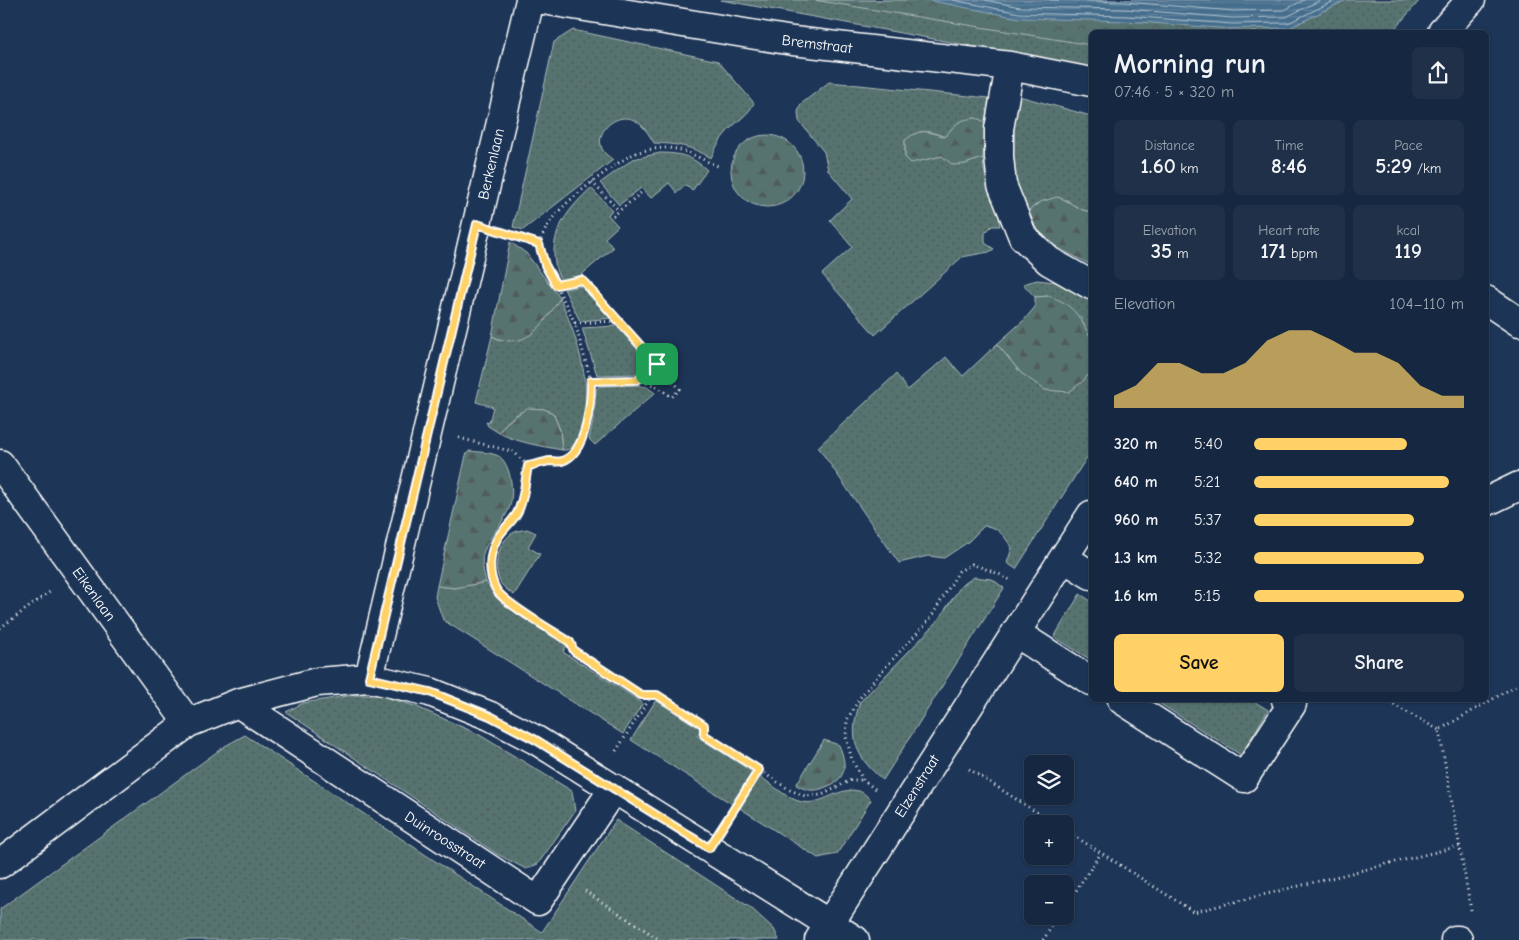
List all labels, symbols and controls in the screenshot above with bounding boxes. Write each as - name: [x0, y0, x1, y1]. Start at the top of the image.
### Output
- street label: Bremstraat: [781, 31, 854, 57]
- button: share: [1412, 47, 1464, 99]
- text: Morning run: [1114, 48, 1266, 80]
- text: 07:46 · 5 × 320 m: [1114, 83, 1234, 101]
- street label: Berkenlaan: [474, 127, 508, 201]
- text: Distance: [1145, 137, 1195, 154]
- text: Time: [1274, 137, 1304, 154]
- text: Pace: [1394, 137, 1422, 154]
- text: 1.60: [1141, 154, 1176, 178]
- text: 8:46: [1271, 154, 1307, 178]
- text: 5:29: [1375, 154, 1412, 178]
- text: km: [1176, 160, 1199, 177]
- text: /km: [1412, 160, 1441, 177]
- text: Elevation: [1143, 222, 1196, 239]
- text: Heart rate: [1258, 222, 1320, 239]
- text: kcal: [1397, 222, 1420, 239]
- text: 35: [1151, 239, 1172, 263]
- text: 171: [1260, 239, 1286, 263]
- text: 119: [1395, 239, 1422, 263]
- text: m: [1172, 245, 1189, 262]
- text: bpm: [1286, 245, 1318, 262]
- text: Elevation: [1114, 295, 1175, 313]
- text: 104–110 m: [1390, 295, 1464, 313]
- pin: [636, 343, 678, 385]
- icon: arrive: [643, 350, 671, 378]
- text: 320 m: [1114, 435, 1157, 453]
- text: 5:40: [1194, 435, 1223, 453]
- text: 640 m: [1114, 473, 1157, 491]
- text: 5:21: [1194, 473, 1220, 491]
- text: 960 m: [1114, 511, 1158, 529]
- text: 5:37: [1194, 511, 1221, 529]
- text: 1.3 km: [1114, 549, 1157, 567]
- text: 5:32: [1194, 549, 1222, 567]
- street label: Eikenlaan: [68, 564, 120, 624]
- text: 1.6 km: [1114, 587, 1158, 605]
- text: 5:15: [1194, 587, 1221, 605]
- button: Save: [1114, 634, 1284, 692]
- button: Share: [1294, 634, 1464, 692]
- street label: Elzenstraat: [891, 751, 944, 821]
- map controls: [1024, 755, 1074, 925]
- button: layers: [1024, 755, 1074, 805]
- street label: Duinroosstraat: [401, 807, 489, 873]
- button: +: [1024, 815, 1074, 865]
- button: −: [1024, 875, 1074, 925]

